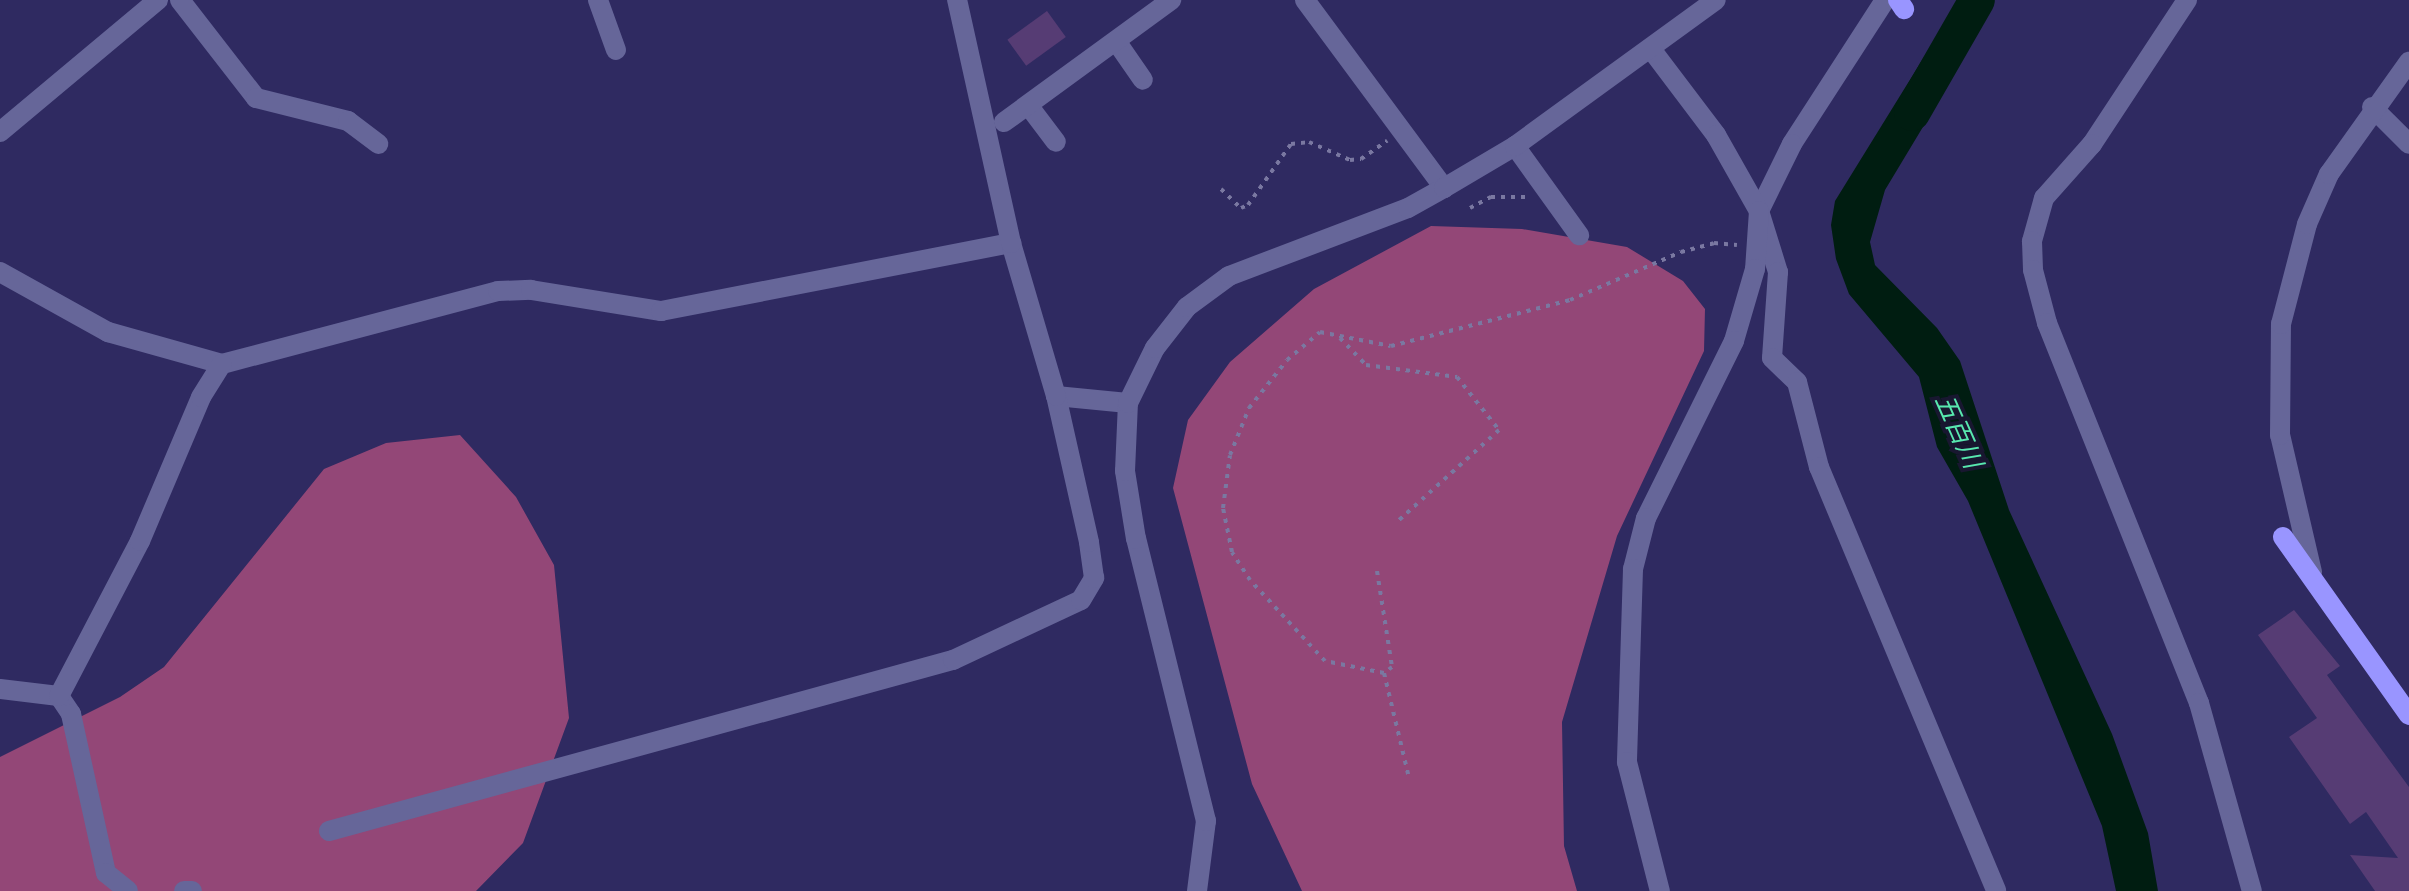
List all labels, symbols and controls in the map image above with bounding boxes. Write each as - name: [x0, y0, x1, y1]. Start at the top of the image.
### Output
- water label: 五百川: [1929, 389, 1989, 473]

